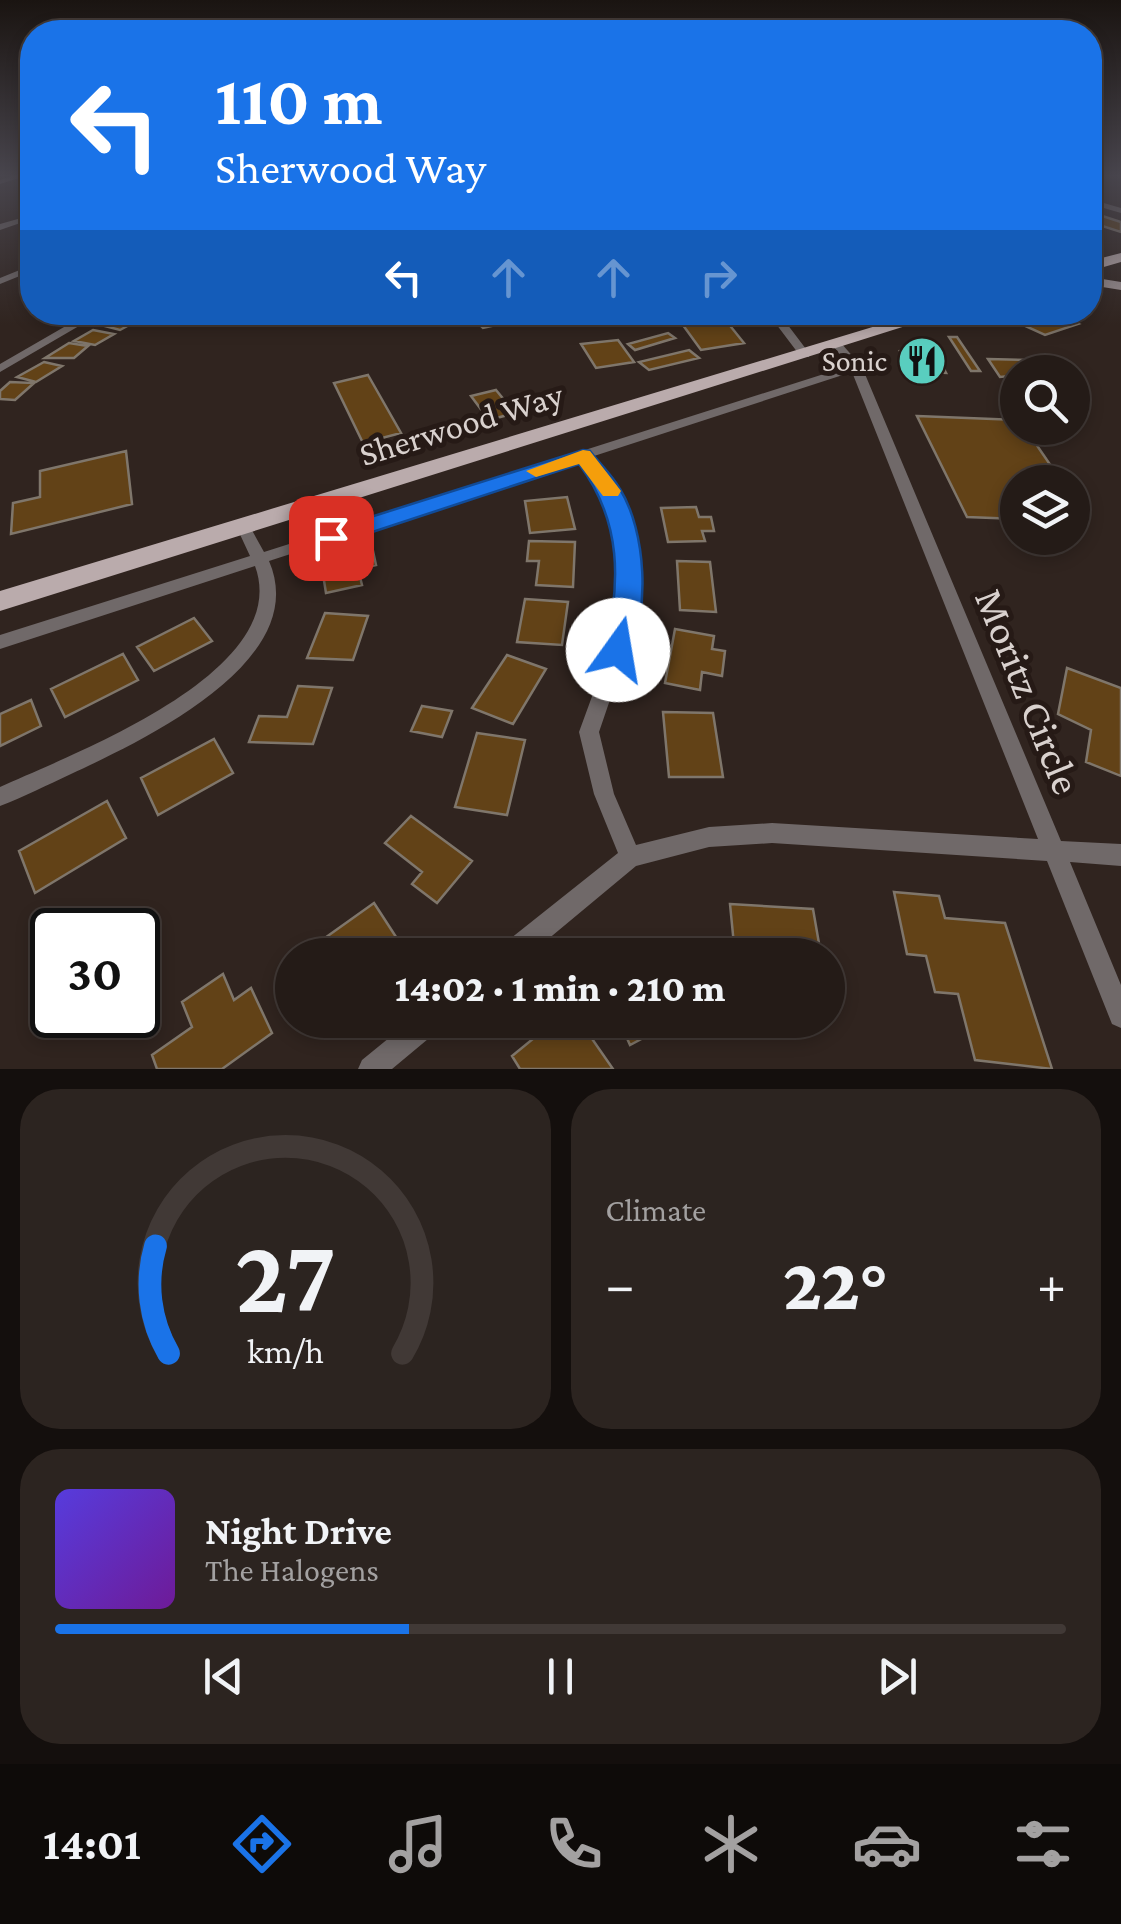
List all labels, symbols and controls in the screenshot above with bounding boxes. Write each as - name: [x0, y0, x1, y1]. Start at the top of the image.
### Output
- icon: left: [50, 60, 180, 190]
- text: 110 m: [215, 61, 383, 139]
- text: Sherwood Way: [215, 143, 486, 193]
- icon: left: [376, 250, 431, 305]
- icon: ahead: [481, 250, 536, 305]
- icon: ahead: [586, 250, 641, 305]
- icon: right: [691, 250, 746, 305]
- restaurant icon: Sonic: [896, 335, 948, 387]
- place label: Sonic: [822, 344, 888, 377]
- map controls: [1000, 355, 1090, 555]
- button: search: [1000, 355, 1090, 445]
- street label: Sherwood Way: [355, 375, 569, 474]
- button: layers: [1000, 465, 1090, 555]
- pin: [289, 496, 374, 581]
- icon: arrive: [304, 511, 359, 566]
- street label: Moritz Circle: [966, 582, 1091, 801]
- position arrow: [566, 598, 670, 702]
- speed limit sign: 30: [30, 908, 160, 1038]
- text: 14:02 · 1 min · 210 m: [395, 967, 725, 1009]
- text: Climate: [606, 1192, 706, 1228]
- text: 27: [235, 1218, 336, 1333]
- text: 22°: [783, 1242, 889, 1325]
- text: −: [606, 1254, 635, 1315]
- text: +: [1037, 1254, 1066, 1315]
- text: km/h: [247, 1331, 324, 1371]
- text: Night Drive: [205, 1510, 392, 1552]
- text: The Halogens: [205, 1552, 379, 1588]
- icon: previous: [196, 1649, 251, 1704]
- icon: pause: [533, 1649, 588, 1704]
- icon: next: [870, 1649, 925, 1704]
- icon: directions: [227, 1809, 297, 1879]
- icon: music: [383, 1809, 453, 1879]
- icon: phone: [539, 1809, 609, 1879]
- icon: climate: [696, 1809, 766, 1879]
- icon: car: [852, 1809, 922, 1879]
- icon: filters: [1008, 1809, 1078, 1879]
- text: 14:01: [43, 1819, 141, 1869]

